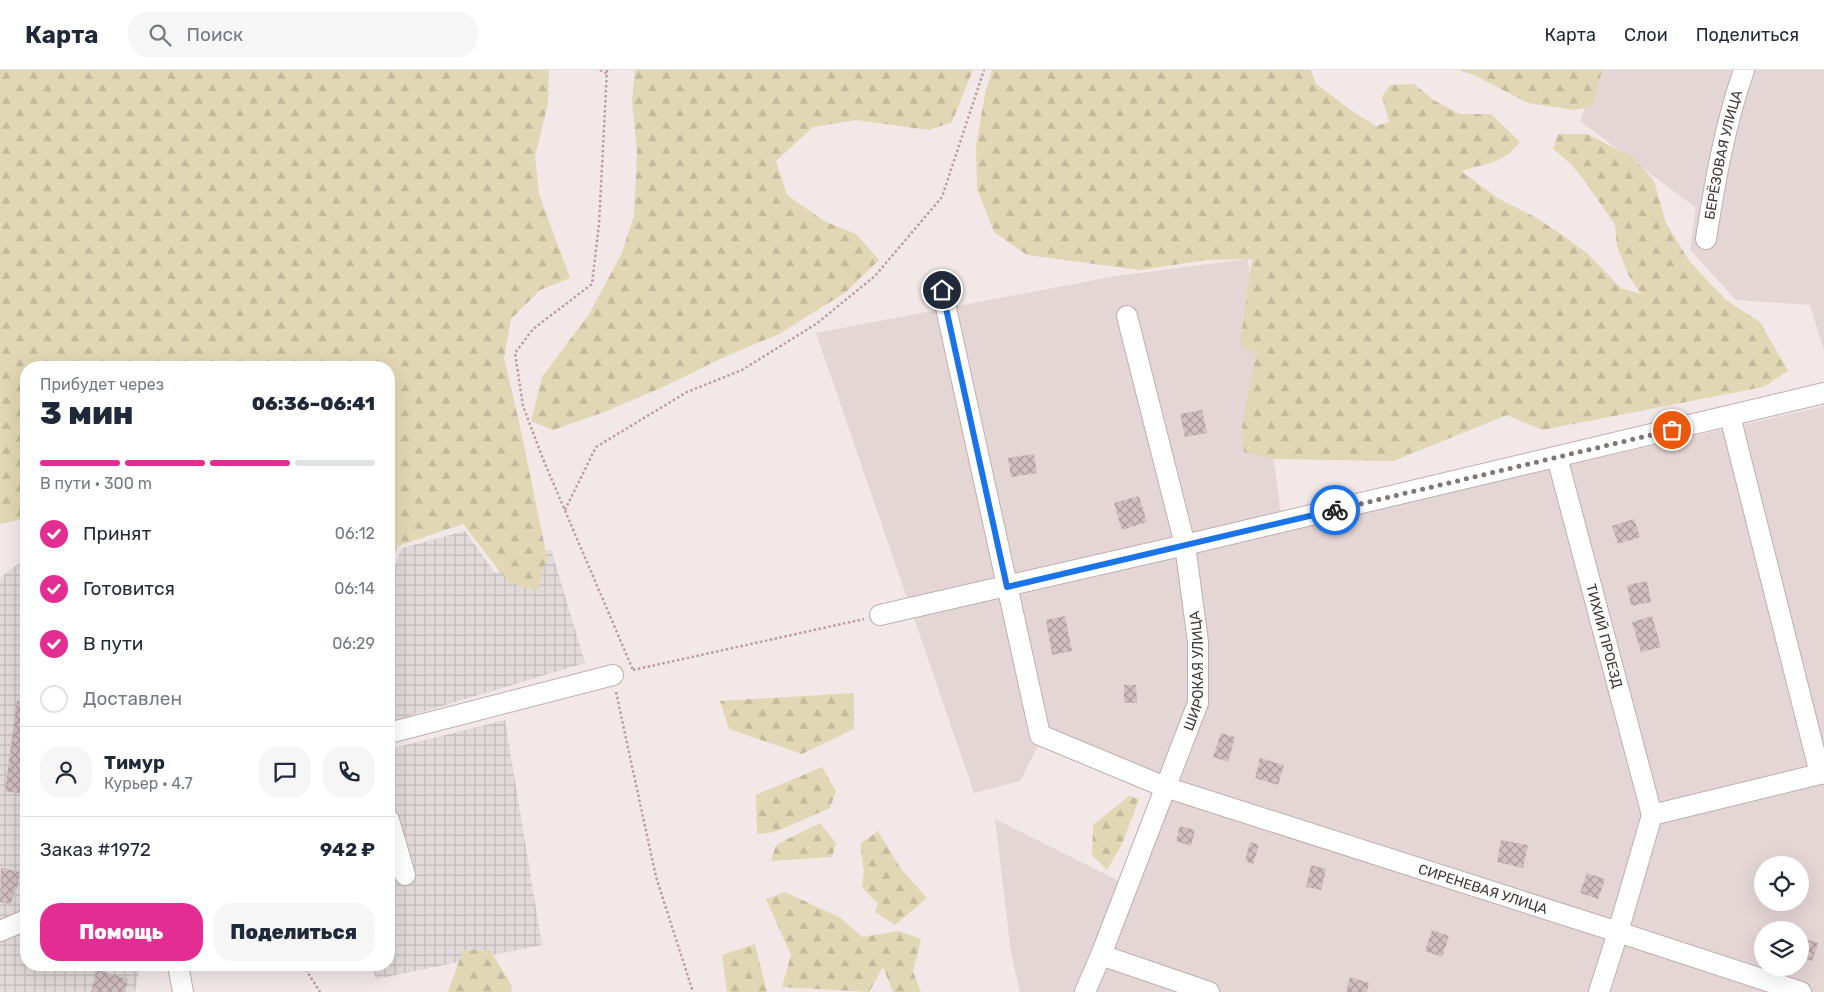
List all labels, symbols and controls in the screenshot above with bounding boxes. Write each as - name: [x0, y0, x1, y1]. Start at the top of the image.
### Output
- search box: [128, 12, 478, 57]
- text: Карта: [25, 21, 98, 49]
- icon: search: [146, 21, 174, 49]
- text: Поиск: [186, 23, 243, 46]
- text: Карта: [1545, 24, 1596, 46]
- text: Слои: [1624, 24, 1668, 46]
- text: Поделиться: [1696, 24, 1799, 46]
- street label: БЕРЁЗОВАЯ УЛИЦА: [1701, 87, 1746, 221]
- pin: [921, 269, 963, 311]
- icon: home: [928, 276, 956, 304]
- text: Прибудет через: [40, 375, 164, 394]
- text: 06:36–06:41: [252, 392, 375, 415]
- text: 3 мин: [40, 394, 134, 432]
- pin: [1651, 409, 1693, 451]
- icon: bag: [1658, 416, 1686, 444]
- text: В пути · 300 m: [40, 474, 152, 493]
- courier: [1310, 485, 1360, 535]
- icon: bike: [1321, 496, 1349, 524]
- icon: check: [40, 520, 68, 548]
- text: Принят: [83, 522, 151, 545]
- text: 06:12: [335, 524, 375, 543]
- icon: check: [40, 575, 68, 603]
- text: Готовится: [83, 577, 175, 600]
- text: 06:14: [334, 579, 375, 598]
- street label: ТИХИЙ ПРОЕЗД: [1582, 582, 1626, 690]
- street label: ШИРОКАЯ УЛИЦА: [1180, 609, 1207, 733]
- icon: check: [40, 630, 68, 658]
- text: В пути: [83, 632, 143, 655]
- text: 06:29: [332, 634, 375, 653]
- text: Доставлен: [83, 687, 182, 710]
- button: person: [40, 746, 92, 798]
- button: chat: [259, 746, 311, 798]
- button: phone: [323, 746, 375, 798]
- text: Тимур: [104, 751, 165, 774]
- text: Курьер · 4.7: [104, 774, 193, 793]
- text: Заказ #1972: [40, 838, 151, 861]
- text: 942 ₽: [320, 838, 375, 861]
- map controls: [1754, 856, 1809, 976]
- button: locate: [1754, 856, 1809, 911]
- street label: СИРЕНЕВАЯ УЛИЦА: [1416, 860, 1550, 918]
- button: Помощь: [40, 903, 203, 961]
- button: Поделиться: [213, 903, 375, 961]
- button: layers: [1754, 921, 1809, 976]

